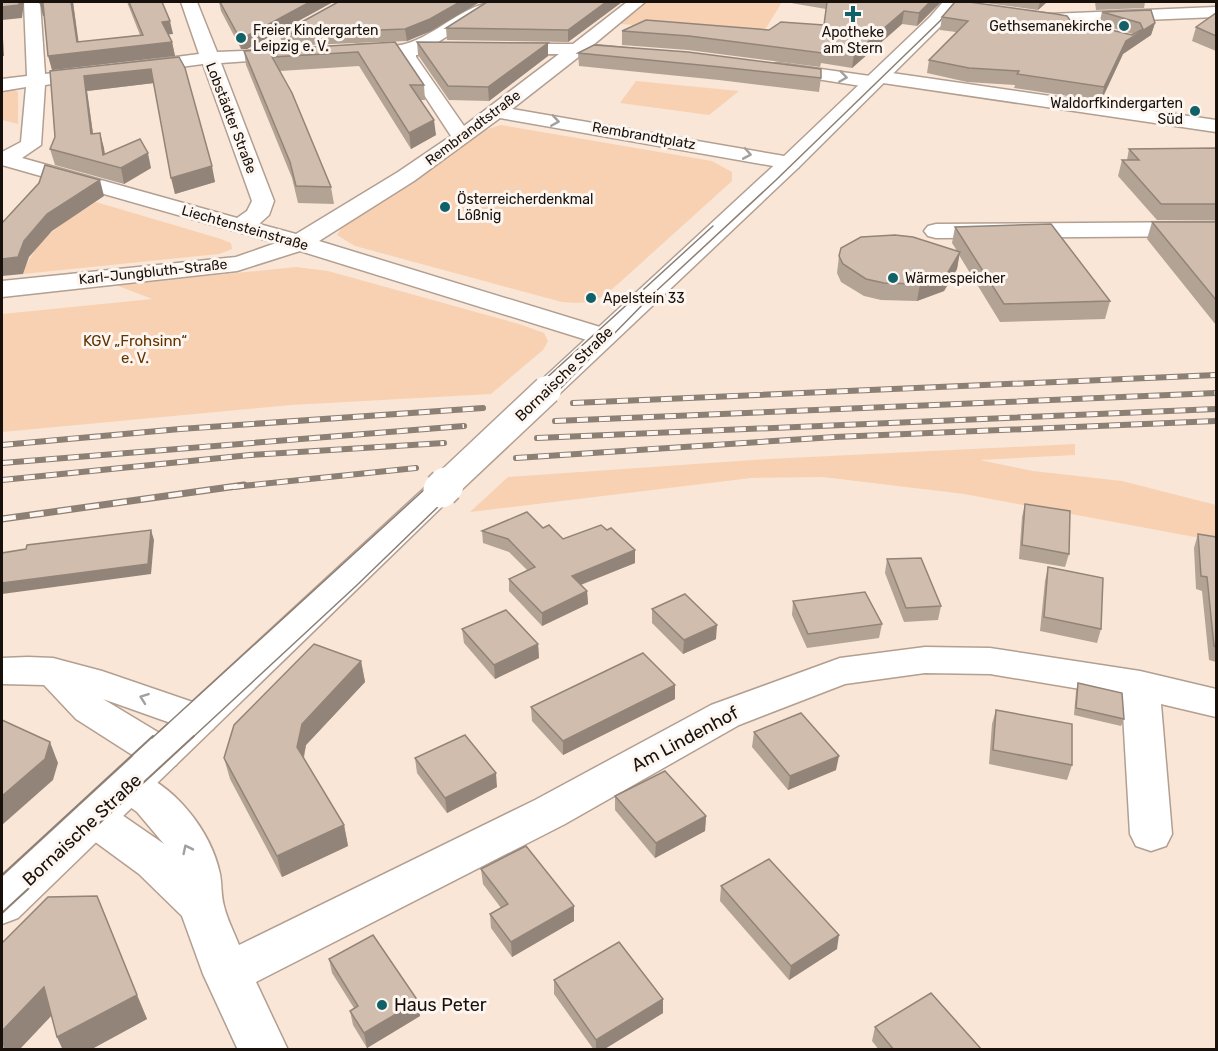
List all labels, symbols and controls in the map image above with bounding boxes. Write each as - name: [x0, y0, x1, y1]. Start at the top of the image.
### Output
- marker: Apotheke am Stern: [846, 7, 860, 21]
- place label: Gethsemanekirche: [989, 18, 1112, 35]
- marker: Gethsemanekirche: [1117, 19, 1131, 33]
- place label: Freier Kindergarten Leipzig e. V.: [253, 22, 379, 55]
- place label: Apotheke am Stern: [822, 24, 884, 57]
- marker: Freier Kindergarten Leipzig e. V.: [234, 31, 248, 45]
- street label: Lobstädter Straße: [202, 60, 260, 176]
- one-way arrow: [838, 71, 847, 83]
- street label: Rembrandtstraße: [422, 87, 524, 169]
- place label: Waldorfkindergarten Süd: [1050, 95, 1183, 128]
- marker: Waldorfkindergarten Süd: [1188, 104, 1202, 118]
- one-way arrow: [550, 114, 560, 127]
- street label: Rembrandtplatz: [591, 119, 697, 153]
- one-way arrow: [742, 148, 752, 160]
- place label: Österreicherdenkmal Lößnig: [457, 191, 593, 224]
- marker: Österreicherdenkmal Lößnig: [438, 200, 452, 214]
- street label: Liechtensteinstraße: [180, 202, 310, 254]
- street label: Karl-Jungbluth-Straße: [78, 256, 228, 288]
- place label: Wärmespeicher: [905, 270, 1006, 287]
- marker: Wärmespeicher: [886, 271, 900, 285]
- place label: Apelstein 33: [603, 290, 685, 307]
- marker: Apelstein 33: [584, 291, 598, 305]
- street label: Bornaische Straße: [511, 323, 617, 425]
- park label: KGV „Frohsinn“ e. V.: [83, 332, 187, 367]
- one-way arrow: [139, 693, 150, 706]
- street label: Am Lindenhof: [628, 702, 742, 776]
- street label: Bornaische Straße: [18, 769, 146, 891]
- one-way arrow: [182, 845, 194, 856]
- place label: Haus Peter: [394, 994, 487, 1016]
- marker: Haus Peter: [375, 998, 389, 1012]

